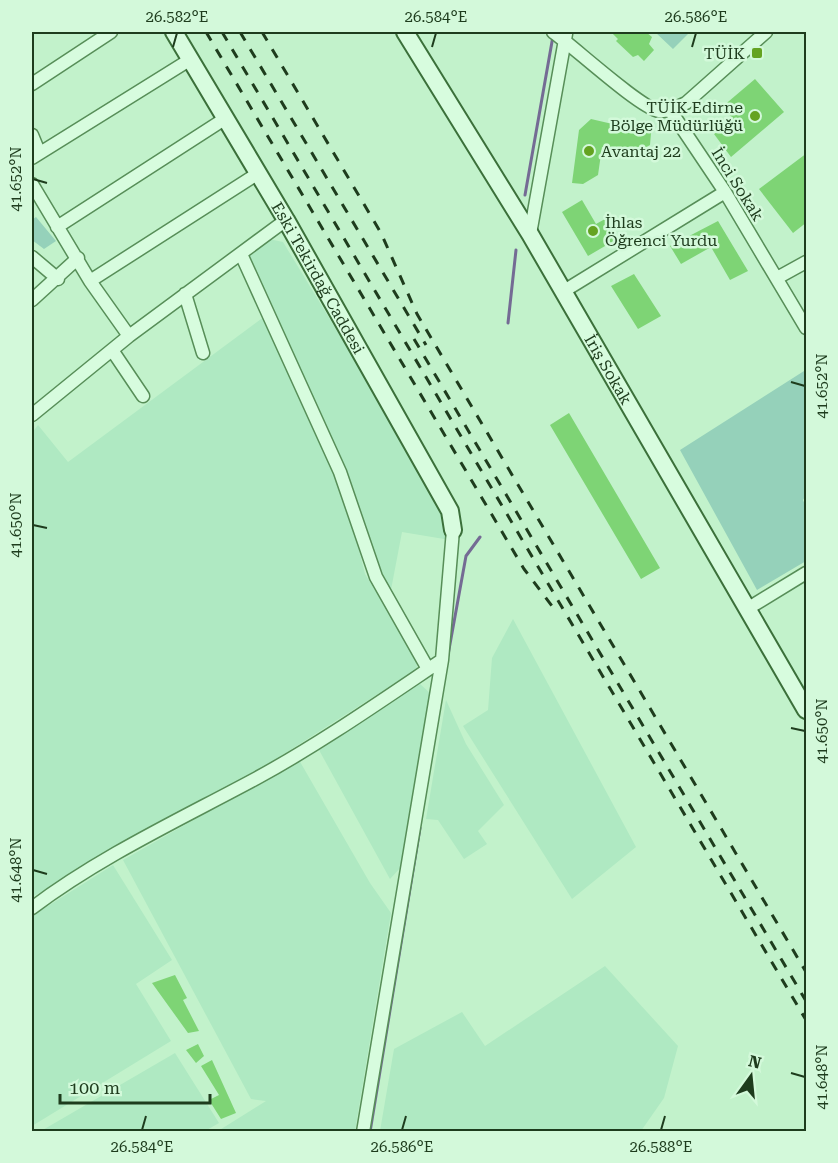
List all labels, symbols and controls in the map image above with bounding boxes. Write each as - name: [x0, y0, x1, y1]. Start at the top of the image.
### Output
- text: 26.582°E: [146, 8, 208, 26]
- text: 26.584°E: [405, 8, 467, 26]
- text: 26.586°E: [665, 8, 727, 26]
- place label: TÜİK: [704, 44, 745, 63]
- marker: TÜİK: [750, 46, 764, 60]
- place label: TÜİK Edirne Bölge Müdürlüğü: [610, 98, 743, 135]
- marker: TÜİK Edirne Bölge Müdürlüğü: [748, 109, 762, 123]
- place label: Avantaj 22: [601, 142, 681, 161]
- marker: Avantaj 22: [582, 144, 596, 158]
- street label: İnci Sokak: [708, 144, 768, 224]
- text: 41.652°N: [7, 146, 25, 212]
- street label: Eski Tekirdağ Caddesi: [267, 199, 368, 357]
- place label: İhlas Öğrenci Yurdu: [605, 213, 717, 250]
- marker: İhlas Öğrenci Yurdu: [586, 224, 600, 238]
- street label: İriş Sokak: [580, 331, 636, 408]
- text: 41.652°N: [813, 353, 831, 419]
- text: 41.650°N: [7, 492, 25, 558]
- text: 41.650°N: [813, 698, 831, 764]
- text: 41.648°N: [7, 837, 25, 903]
- text: 41.648°N: [813, 1044, 831, 1110]
- north arrow: [721, 1046, 781, 1106]
- text: N: [746, 1051, 763, 1073]
- scale bar: [60, 1067, 210, 1105]
- text: 100 m: [69, 1077, 120, 1098]
- text: 26.584°E: [111, 1138, 173, 1156]
- text: 26.586°E: [371, 1138, 433, 1156]
- text: 26.588°E: [630, 1138, 692, 1156]

